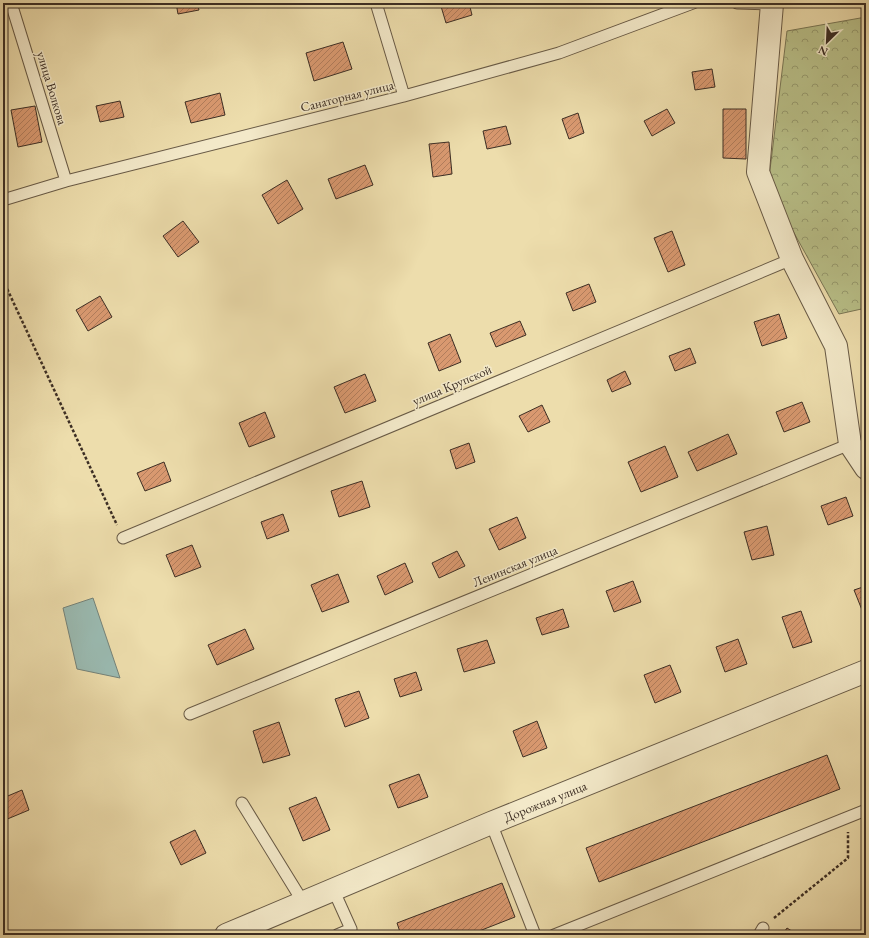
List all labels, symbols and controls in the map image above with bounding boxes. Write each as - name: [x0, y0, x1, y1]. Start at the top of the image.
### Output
- north arrow: [807, 22, 847, 62]
- text: N: [816, 43, 830, 59]
- street label: улица Волкова: [33, 49, 71, 128]
- street label: Санаторная улица: [299, 76, 396, 116]
- street label: улица Крупской: [410, 361, 494, 409]
- street label: Ленинская улица: [470, 541, 561, 591]
- street label: Дорожная улица: [501, 776, 590, 826]

